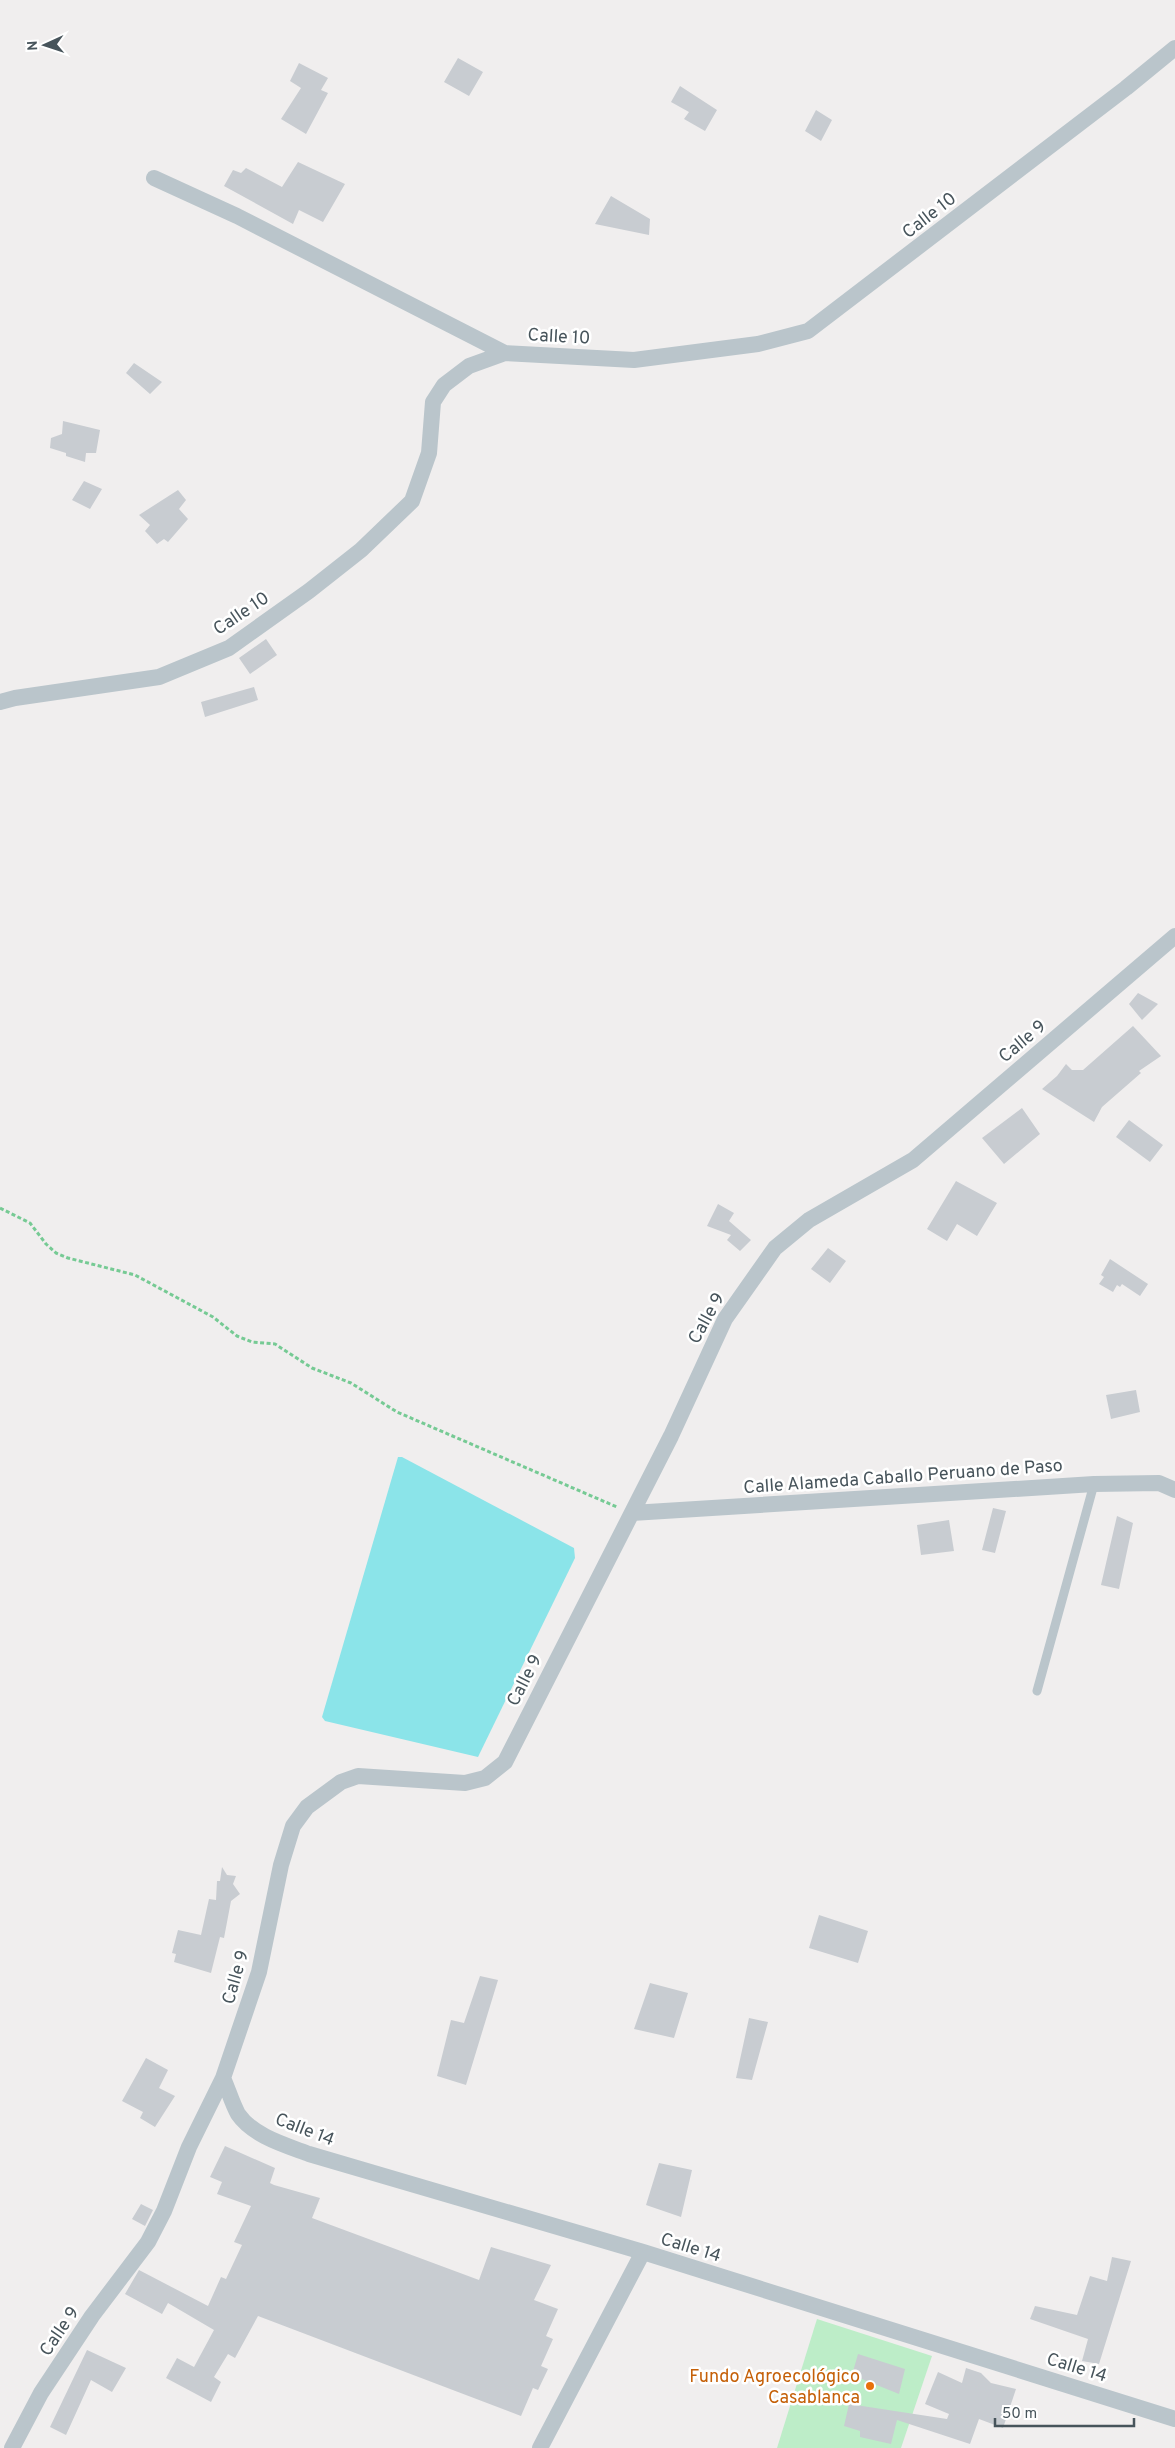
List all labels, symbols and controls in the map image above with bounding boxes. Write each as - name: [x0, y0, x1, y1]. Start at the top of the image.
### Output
- north arrow: [20, 20, 70, 70]
- text: N: [25, 40, 42, 51]
- street label: Calle 10: [898, 188, 962, 245]
- street label: Calle 10: [527, 324, 591, 351]
- street label: Calle 10: [209, 587, 274, 641]
- street label: Calle 9: [994, 1016, 1052, 1069]
- street label: Calle 9: [684, 1289, 731, 1348]
- street label: Calle Alameda Caballo Peruano de Paso: [743, 1455, 1063, 1500]
- street label: Calle 9: [503, 1651, 548, 1711]
- street label: Calle 9: [218, 1948, 255, 2007]
- street label: Calle 14: [271, 2109, 338, 2152]
- street label: Calle 14: [658, 2228, 724, 2268]
- street label: Calle 9: [35, 2303, 85, 2361]
- street label: Calle 14: [1044, 2348, 1110, 2388]
- place label: Fundo Agroecológico Casablanca: [689, 2366, 860, 2410]
- marker: Fundo Agroecológico Casablanca: [864, 2380, 876, 2392]
- scale bar: [995, 2396, 1134, 2428]
- text: 50 m: [1002, 2405, 1037, 2424]

